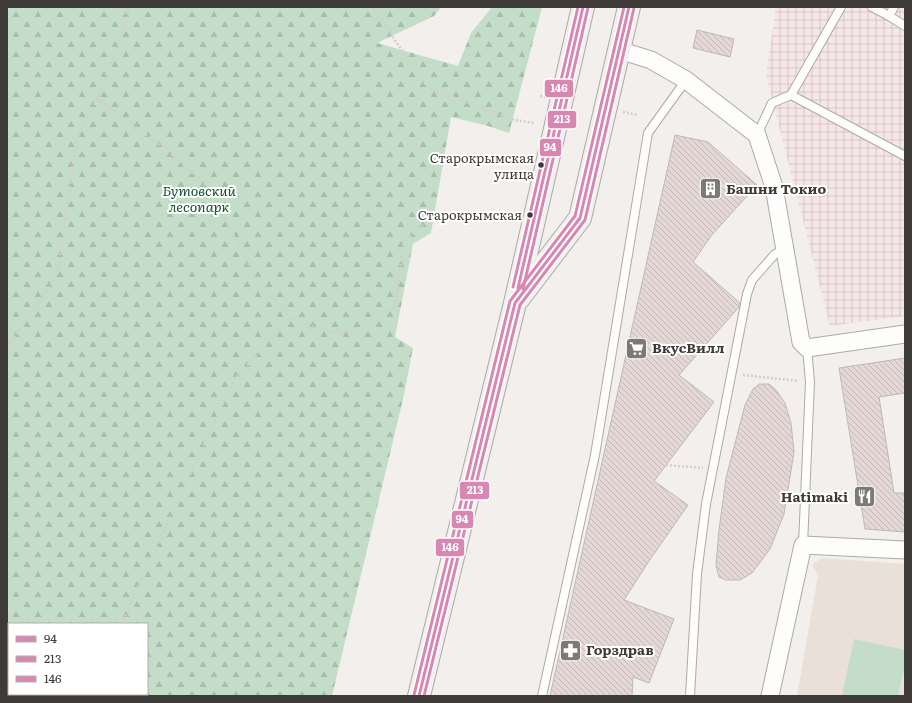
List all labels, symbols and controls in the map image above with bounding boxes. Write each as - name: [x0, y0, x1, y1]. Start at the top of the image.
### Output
- line badge: 146: [544, 79, 574, 98]
- text: 146: [550, 79, 568, 95]
- line badge: 213: [547, 110, 577, 129]
- text: 213: [554, 110, 570, 126]
- line badge: 94: [539, 138, 562, 157]
- text: 94: [544, 138, 557, 154]
- place label: Старокрымская улица: [430, 148, 534, 183]
- marker: Старокрымская улица: [536, 160, 546, 170]
- building icon: Башни Токио: [697, 176, 723, 202]
- place label: Башни Токио: [726, 178, 827, 198]
- park label: Бутовский лесопарк: [162, 180, 237, 216]
- place label: Старокрымская: [418, 205, 522, 224]
- marker: Старокрымская: [525, 210, 535, 220]
- supermarket icon: ВкусВилл: [624, 335, 650, 361]
- place label: ВкусВилл: [652, 337, 724, 357]
- line badge: 213: [459, 481, 490, 500]
- text: 213: [467, 481, 483, 497]
- restaurant icon: Hatimaki: [851, 484, 877, 510]
- place label: Hatimaki: [781, 486, 848, 506]
- line badge: 94: [451, 510, 474, 529]
- text: 94: [456, 510, 469, 526]
- line badge: 146: [435, 538, 465, 557]
- text: 146: [441, 538, 459, 554]
- legend: [8, 623, 148, 695]
- text: 94: [44, 629, 57, 647]
- pharmacy icon: Горздрав: [558, 637, 584, 663]
- place label: Горздрав: [586, 639, 654, 659]
- text: 213: [44, 649, 61, 667]
- text: 146: [44, 669, 62, 687]

